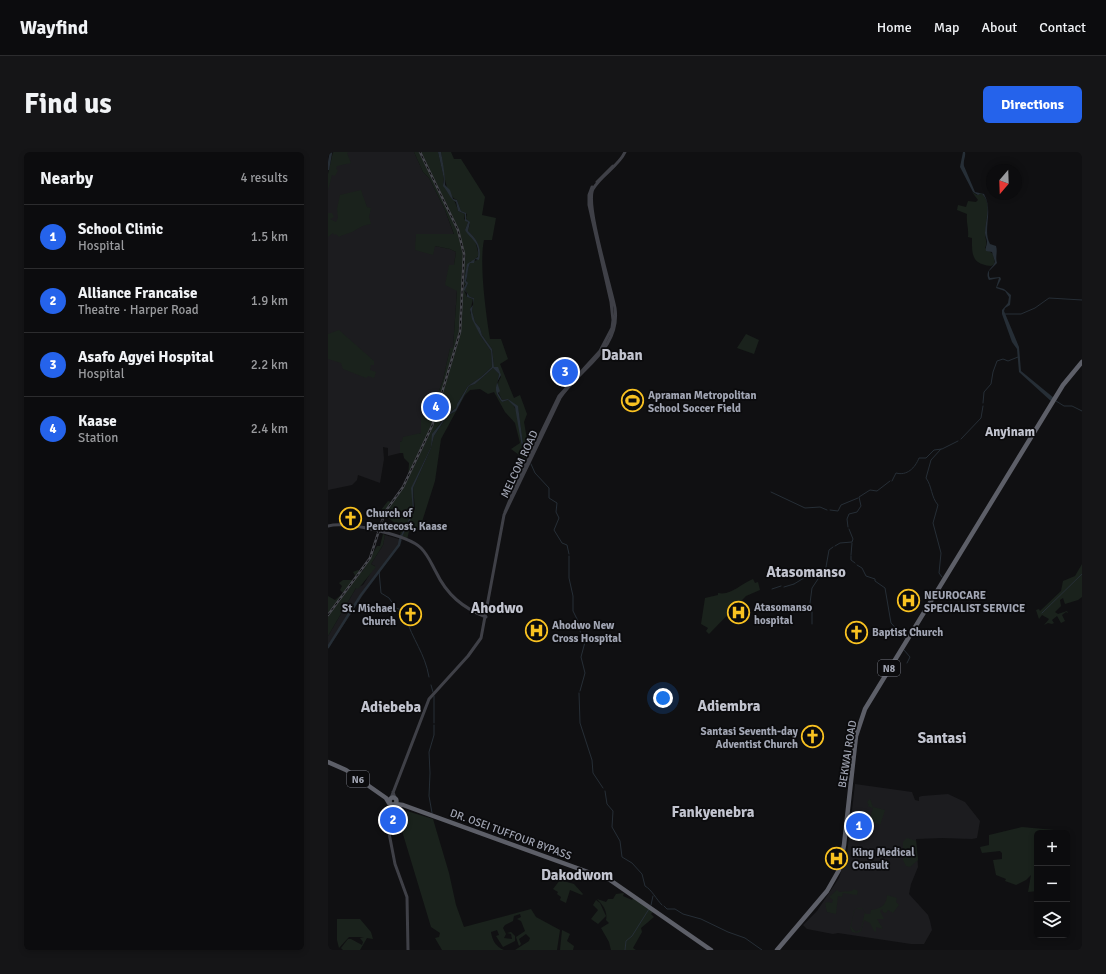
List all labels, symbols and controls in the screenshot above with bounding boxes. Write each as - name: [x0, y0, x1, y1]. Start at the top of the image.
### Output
- text: Wayfind: [20, 16, 88, 40]
- text: Home: [877, 19, 912, 36]
- text: Map: [934, 19, 959, 36]
- text: About: [981, 19, 1017, 36]
- text: Contact: [1039, 19, 1086, 36]
- button: Directions: [983, 86, 1082, 123]
- text: Find us: [24, 87, 112, 121]
- north arrow: [986, 164, 1022, 200]
- text: Nearby: [40, 168, 93, 189]
- text: 4 results: [240, 170, 288, 186]
- text: School Clinic: [78, 220, 163, 238]
- text: 1: [49, 229, 57, 245]
- text: 1.5 km: [251, 229, 288, 245]
- text: Hospital: [78, 238, 125, 254]
- text: Alliance Francaise: [78, 284, 197, 302]
- text: 2: [49, 293, 57, 309]
- text: 1.9 km: [251, 293, 288, 309]
- text: Theatre · Harper Road: [78, 302, 199, 318]
- district label: Daban: [601, 346, 643, 364]
- text: Asafo Agyei Hospital: [78, 348, 214, 366]
- text: 3: [49, 357, 57, 373]
- text: 2.2 km: [251, 357, 288, 373]
- pin: 3: [552, 357, 578, 387]
- text: Hospital: [78, 366, 125, 382]
- sports icon: Apraman Metropolitan School Soccer Field: [620, 388, 646, 414]
- place label: Apraman Metropolitan School Soccer Field: [648, 389, 756, 415]
- pin: 4: [423, 392, 449, 422]
- text: Kaase: [78, 412, 117, 430]
- text: 4: [49, 421, 57, 437]
- text: 2.4 km: [251, 421, 288, 437]
- district label: Anyinam: [985, 424, 1036, 440]
- street label: MELCOM ROAD: [498, 428, 541, 500]
- text: Station: [78, 430, 118, 446]
- church icon: Church of Pentecost, Kaase: [337, 506, 363, 532]
- place label: Church of Pentecost, Kaase: [366, 507, 448, 533]
- district label: Atasomanso: [766, 563, 846, 581]
- hospital icon: NEUROCARE SPECIALIST SERVICE: [896, 588, 922, 614]
- place label: NEUROCARE SPECIALIST SERVICE: [924, 589, 1025, 615]
- district label: Ahodwo: [471, 599, 523, 617]
- hospital icon: Atasomanso hospital: [725, 600, 751, 626]
- church icon: St. Michael Church: [398, 601, 424, 627]
- place label: Atasomanso hospital: [754, 601, 813, 627]
- place label: St. Michael Church: [342, 602, 397, 628]
- hospital icon: Ahodwo New Cross Hospital: [523, 618, 549, 644]
- place label: Ahodwo New Cross Hospital: [552, 619, 622, 645]
- church icon: Baptist Church: [844, 619, 870, 645]
- place label: Baptist Church: [872, 626, 943, 639]
- road number: N8: [878, 660, 900, 676]
- your location: [653, 688, 673, 708]
- district label: Adiembra: [697, 697, 761, 715]
- district label: Adiebeba: [361, 698, 422, 716]
- street label: BEKWAI ROAD: [836, 719, 859, 789]
- church icon: Santasi Seventh-day Adventist Church: [800, 724, 826, 750]
- place label: Santasi Seventh-day Adventist Church: [701, 725, 799, 751]
- district label: Santasi: [918, 729, 966, 747]
- road number: N6: [347, 771, 369, 787]
- district label: Fankyenebra: [671, 803, 755, 821]
- pin: 2: [380, 805, 406, 835]
- street label: DR. OSEI TUFFOUR BYPASS: [448, 806, 573, 863]
- pin: 1: [846, 811, 872, 841]
- map controls: [1034, 830, 1070, 938]
- button: +: [1034, 830, 1070, 866]
- hospital icon: King Medical Consult: [823, 845, 849, 871]
- place label: King Medical Consult: [852, 846, 915, 872]
- district label: Dakodwom: [541, 866, 613, 884]
- button: −: [1034, 866, 1070, 902]
- button: layers: [1034, 902, 1070, 938]

